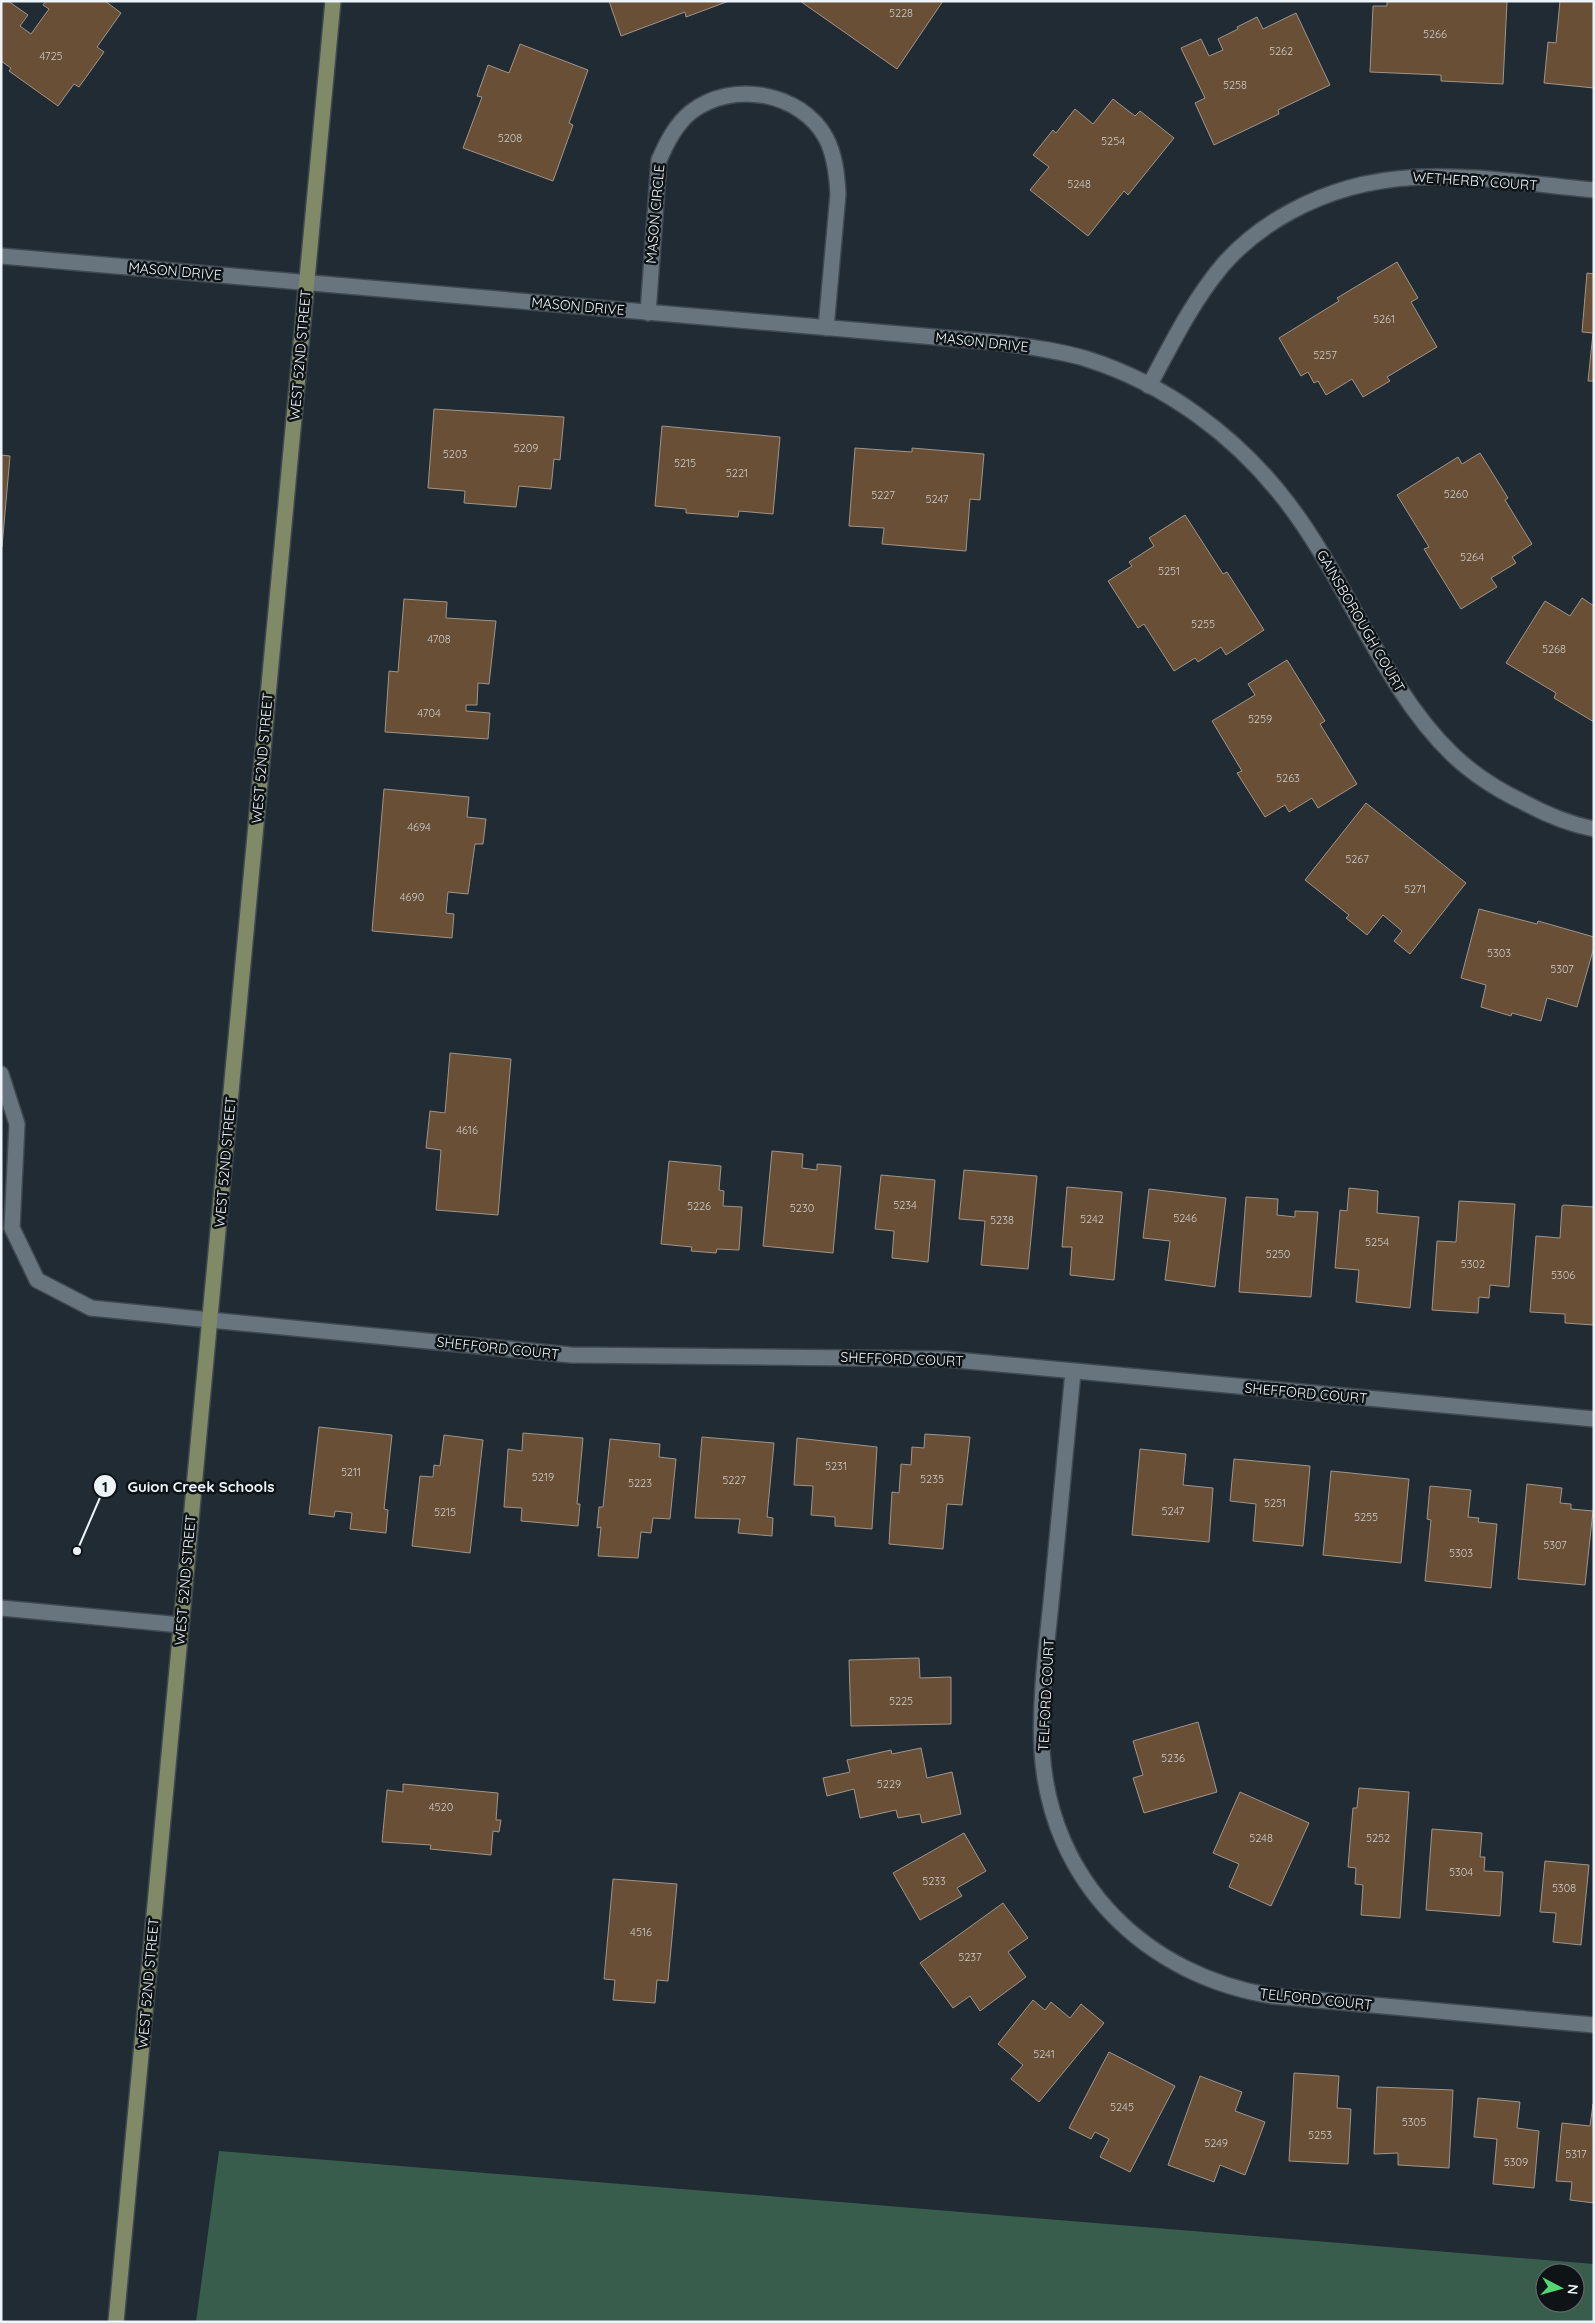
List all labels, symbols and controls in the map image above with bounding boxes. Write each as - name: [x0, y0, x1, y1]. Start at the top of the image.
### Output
- house number: 5228: [889, 6, 913, 20]
- house number: 5266: [1423, 27, 1447, 41]
- house number: 5262: [1269, 44, 1293, 58]
- house number: 4725: [39, 49, 63, 63]
- house number: 5258: [1223, 78, 1247, 92]
- house number: 5208: [498, 131, 522, 145]
- house number: 5254: [1101, 134, 1125, 148]
- street label: MASON CIRCLE: [642, 164, 668, 264]
- street label: WETHERBY COURT: [1412, 168, 1538, 194]
- house number: 5248: [1067, 177, 1091, 191]
- street label: MASON DRIVE: [128, 258, 222, 284]
- street label: WEST 52ND STREET: [285, 289, 315, 421]
- street label: MASON DRIVE: [531, 293, 625, 319]
- house number: 5261: [1373, 312, 1395, 326]
- street label: MASON DRIVE: [935, 328, 1029, 356]
- house number: 5257: [1313, 348, 1337, 362]
- house number: 5209: [514, 441, 538, 455]
- house number: 5203: [443, 447, 467, 461]
- house number: 5215: [674, 456, 696, 470]
- house number: 5221: [726, 466, 748, 480]
- house number: 5260: [1444, 487, 1468, 501]
- house number: 5227: [871, 488, 895, 502]
- house number: 5247: [925, 492, 949, 506]
- street label: GAINSBOROUGH COURT: [1313, 547, 1409, 695]
- house number: 5264: [1460, 550, 1484, 564]
- house number: 5251: [1158, 564, 1180, 578]
- house number: 5255: [1191, 617, 1215, 631]
- house number: 4708: [427, 632, 451, 646]
- house number: 5268: [1542, 642, 1566, 656]
- street label: WEST 52ND STREET: [247, 692, 277, 824]
- house number: 4704: [417, 706, 441, 720]
- house number: 5259: [1248, 712, 1272, 726]
- house number: 5263: [1276, 771, 1300, 785]
- house number: 4694: [407, 820, 431, 834]
- house number: 5267: [1345, 852, 1369, 866]
- house number: 5271: [1404, 882, 1426, 896]
- house number: 4690: [400, 890, 424, 904]
- house number: 5303: [1487, 946, 1511, 960]
- house number: 5307: [1550, 962, 1574, 976]
- street label: WEST 52ND STREET: [210, 1096, 240, 1228]
- house number: 4616: [456, 1123, 478, 1137]
- house number: 5234: [893, 1198, 917, 1212]
- house number: 5226: [687, 1199, 711, 1213]
- house number: 5230: [790, 1201, 814, 1215]
- house number: 5246: [1173, 1211, 1197, 1225]
- house number: 5242: [1080, 1212, 1104, 1226]
- house number: 5238: [990, 1213, 1014, 1227]
- house number: 5254: [1365, 1235, 1389, 1249]
- house number: 5250: [1266, 1247, 1290, 1261]
- house number: 5302: [1461, 1257, 1485, 1271]
- house number: 5306: [1551, 1268, 1575, 1282]
- street label: SHEFFORD COURT: [436, 1333, 560, 1363]
- street label: SHEFFORD COURT: [840, 1348, 964, 1370]
- street label: SHEFFORD COURT: [1244, 1379, 1368, 1407]
- house number: 5231: [825, 1459, 847, 1473]
- house number: 5211: [341, 1465, 361, 1479]
- house number: 5219: [532, 1470, 554, 1484]
- callout: Guion Creek Schools: [92, 1471, 284, 1501]
- house number: 5235: [920, 1472, 944, 1486]
- house number: 5227: [722, 1473, 746, 1487]
- house number: 5223: [628, 1476, 652, 1490]
- text: 1: [102, 1477, 108, 1496]
- text: Guion Creek Schools: [128, 1477, 274, 1496]
- house number: 5251: [1264, 1496, 1286, 1510]
- house number: 5247: [1161, 1504, 1185, 1518]
- house number: 5215: [434, 1505, 456, 1519]
- house number: 5255: [1354, 1510, 1378, 1524]
- street label: WEST 52ND STREET: [170, 1514, 200, 1646]
- house number: 5307: [1543, 1538, 1567, 1552]
- house number: 5303: [1449, 1546, 1473, 1560]
- street label: TELFORD COURT: [1034, 1638, 1058, 1752]
- house number: 5225: [889, 1694, 913, 1708]
- house number: 5236: [1161, 1751, 1185, 1765]
- house number: 5229: [877, 1777, 901, 1791]
- house number: 4520: [429, 1800, 453, 1814]
- house number: 5248: [1249, 1831, 1273, 1845]
- house number: 5252: [1366, 1831, 1390, 1845]
- house number: 5304: [1449, 1865, 1473, 1879]
- house number: 5233: [922, 1874, 946, 1888]
- house number: 5308: [1552, 1881, 1576, 1895]
- street label: WEST 52ND STREET: [133, 1917, 163, 2049]
- house number: 4516: [630, 1925, 652, 1939]
- house number: 5237: [958, 1950, 982, 1964]
- street label: TELFORD COURT: [1259, 1984, 1373, 2014]
- house number: 5241: [1033, 2047, 1055, 2061]
- house number: 5245: [1110, 2100, 1134, 2114]
- house number: 5305: [1402, 2115, 1426, 2129]
- house number: 5253: [1308, 2128, 1332, 2142]
- house number: 5249: [1204, 2136, 1228, 2150]
- house number: 5317: [1565, 2147, 1587, 2161]
- house number: 5309: [1504, 2155, 1528, 2169]
- north arrow: [1535, 2263, 1585, 2313]
- text: N: [1563, 2283, 1582, 2295]

